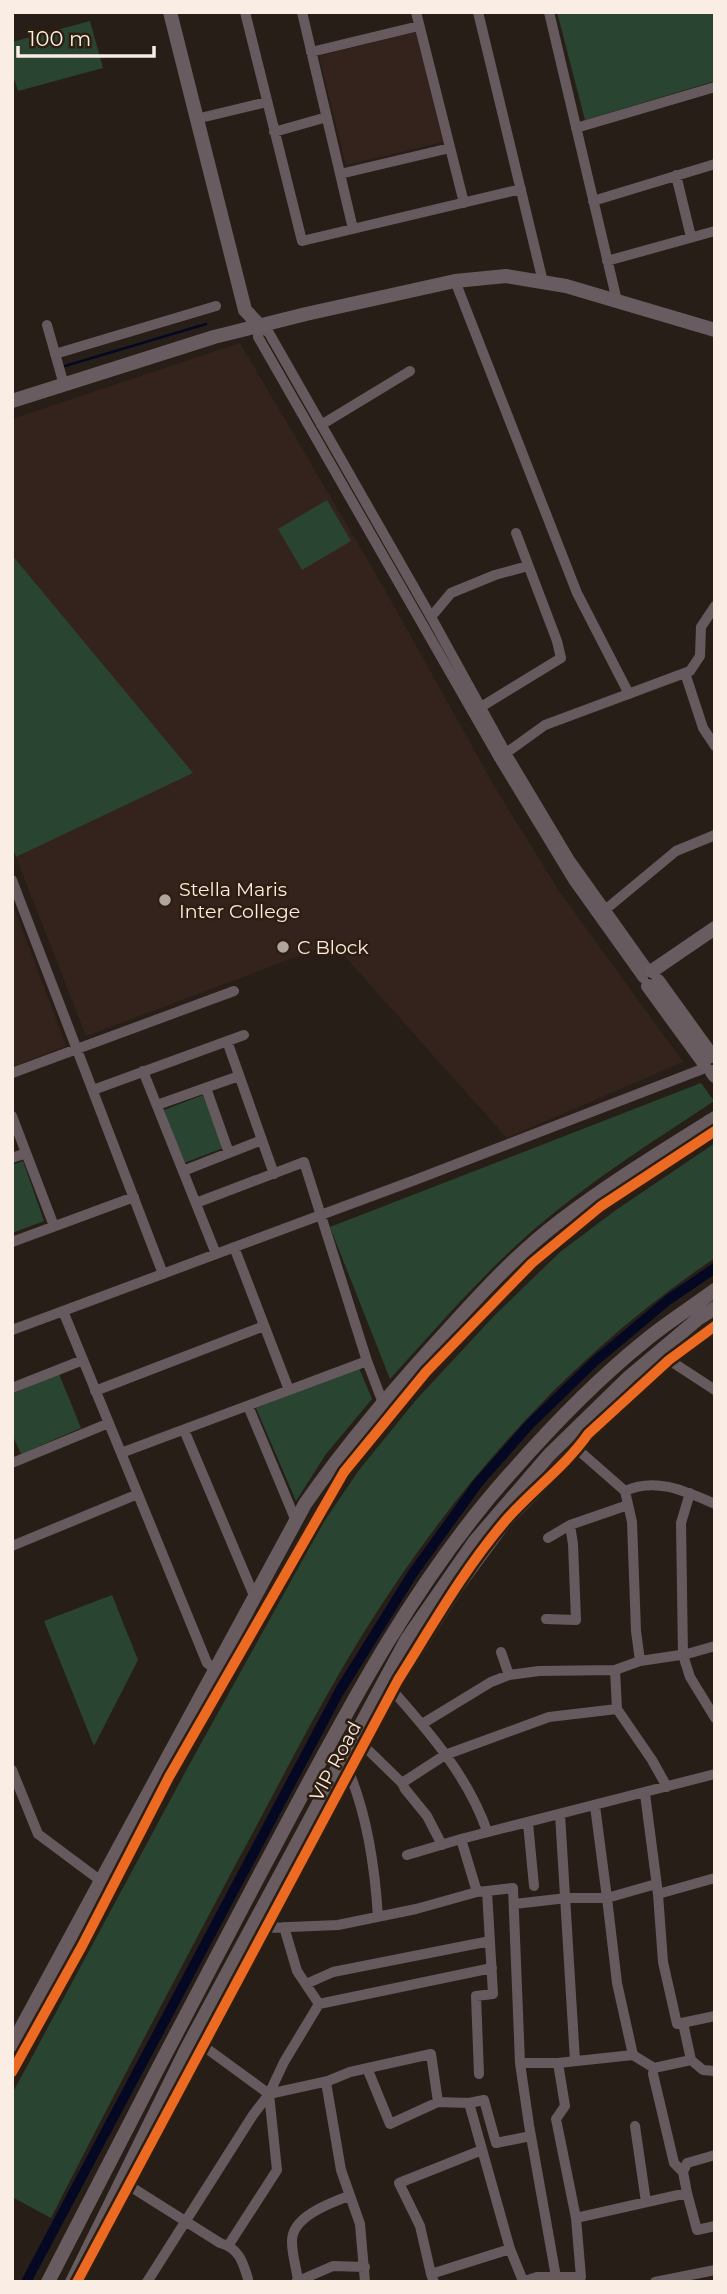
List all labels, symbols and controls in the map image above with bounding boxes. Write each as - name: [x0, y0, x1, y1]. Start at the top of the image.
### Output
- scale bar: [18, 14, 154, 58]
- text: 100 m: [28, 26, 91, 51]
- place label: Stella Maris Inter College: [179, 878, 300, 923]
- marker: Stella Maris Inter College: [157, 892, 173, 908]
- place label: C Block: [297, 936, 369, 959]
- marker: C Block: [275, 939, 291, 955]
- street label: VIP Road: [305, 1717, 366, 1805]

